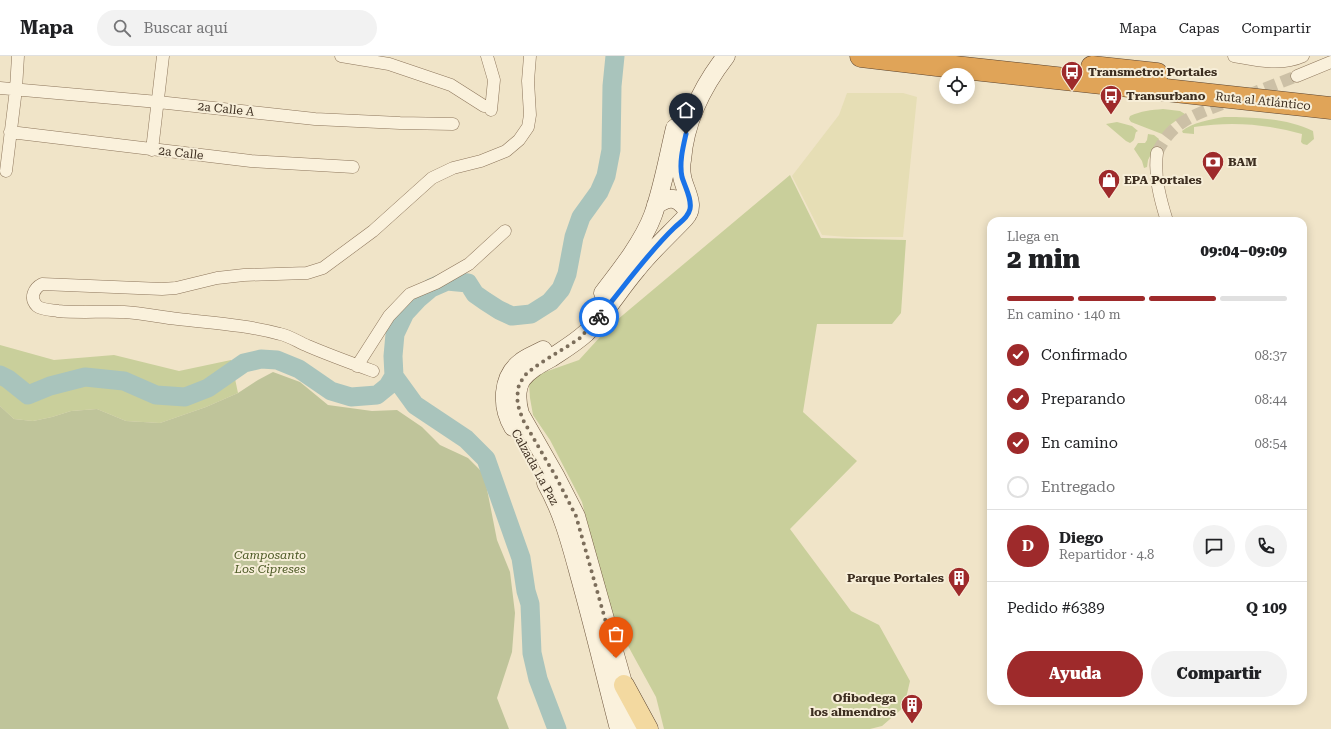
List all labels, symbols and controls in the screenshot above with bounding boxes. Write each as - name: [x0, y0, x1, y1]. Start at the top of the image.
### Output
- search box: [97, 10, 377, 46]
- text: Mapa: [20, 16, 73, 39]
- icon: search: [111, 17, 133, 39]
- text: Buscar aquí: [143, 19, 228, 37]
- text: Mapa: [1119, 20, 1157, 36]
- text: Capas: [1179, 20, 1220, 36]
- text: Compartir: [1242, 20, 1311, 36]
- bus stop icon: Transmetro: Portales: [1059, 59, 1085, 92]
- place label: Transmetro: Portales: [1088, 65, 1217, 79]
- map controls: [939, 68, 975, 104]
- button: locate: [939, 68, 975, 104]
- bus stop icon: Transurbano: [1098, 83, 1124, 116]
- place label: Transurbano: [1126, 89, 1206, 103]
- street label: Ruta al Atlántico: [1215, 89, 1311, 113]
- pin: [669, 93, 703, 134]
- street label: 2a Calle A: [197, 99, 256, 119]
- icon: home: [675, 99, 697, 121]
- street label: 2a Calle: [158, 144, 205, 162]
- bank icon: BAM: [1200, 149, 1226, 182]
- place label: BAM: [1228, 155, 1257, 169]
- shop icon: EPA Portales: [1096, 167, 1122, 200]
- place label: EPA Portales: [1124, 173, 1202, 187]
- text: Llega en: [1007, 229, 1059, 244]
- text: 09:04–09:09: [1201, 242, 1287, 260]
- text: 2 min: [1007, 244, 1080, 274]
- courier: [579, 297, 619, 337]
- icon: bike: [588, 306, 610, 328]
- text: En camino · 140 m: [1007, 307, 1121, 322]
- icon: check: [1007, 344, 1029, 366]
- text: Confirmado: [1041, 346, 1128, 364]
- text: 08:37: [1255, 348, 1287, 363]
- icon: check: [1007, 388, 1029, 410]
- text: Preparando: [1041, 390, 1125, 408]
- text: 08:44: [1255, 392, 1287, 407]
- street label: Calzada La Paz: [508, 427, 562, 508]
- icon: check: [1007, 432, 1029, 454]
- text: En camino: [1041, 434, 1118, 452]
- text: 08:54: [1255, 436, 1287, 451]
- text: Entregado: [1041, 478, 1115, 496]
- button: chat: [1193, 525, 1235, 567]
- button: phone: [1245, 525, 1287, 567]
- text: Diego: [1059, 529, 1103, 547]
- text: D: [1022, 537, 1034, 555]
- text: Repartidor · 4.8: [1059, 547, 1154, 562]
- park label: Camposanto Los Cipreses: [233, 548, 306, 576]
- building icon: Parque Portales: [946, 565, 972, 598]
- place label: Parque Portales: [847, 571, 944, 585]
- text: Pedido #6389: [1007, 599, 1105, 617]
- text: Q 109: [1246, 599, 1287, 617]
- pin: [599, 617, 633, 658]
- icon: bag: [605, 623, 627, 645]
- button: Ayuda: [1007, 651, 1143, 697]
- button: Compartir: [1151, 651, 1287, 697]
- place label: Ofibodega los almendros: [810, 691, 896, 719]
- building icon: Ofibodega los almendros: [899, 692, 925, 725]

